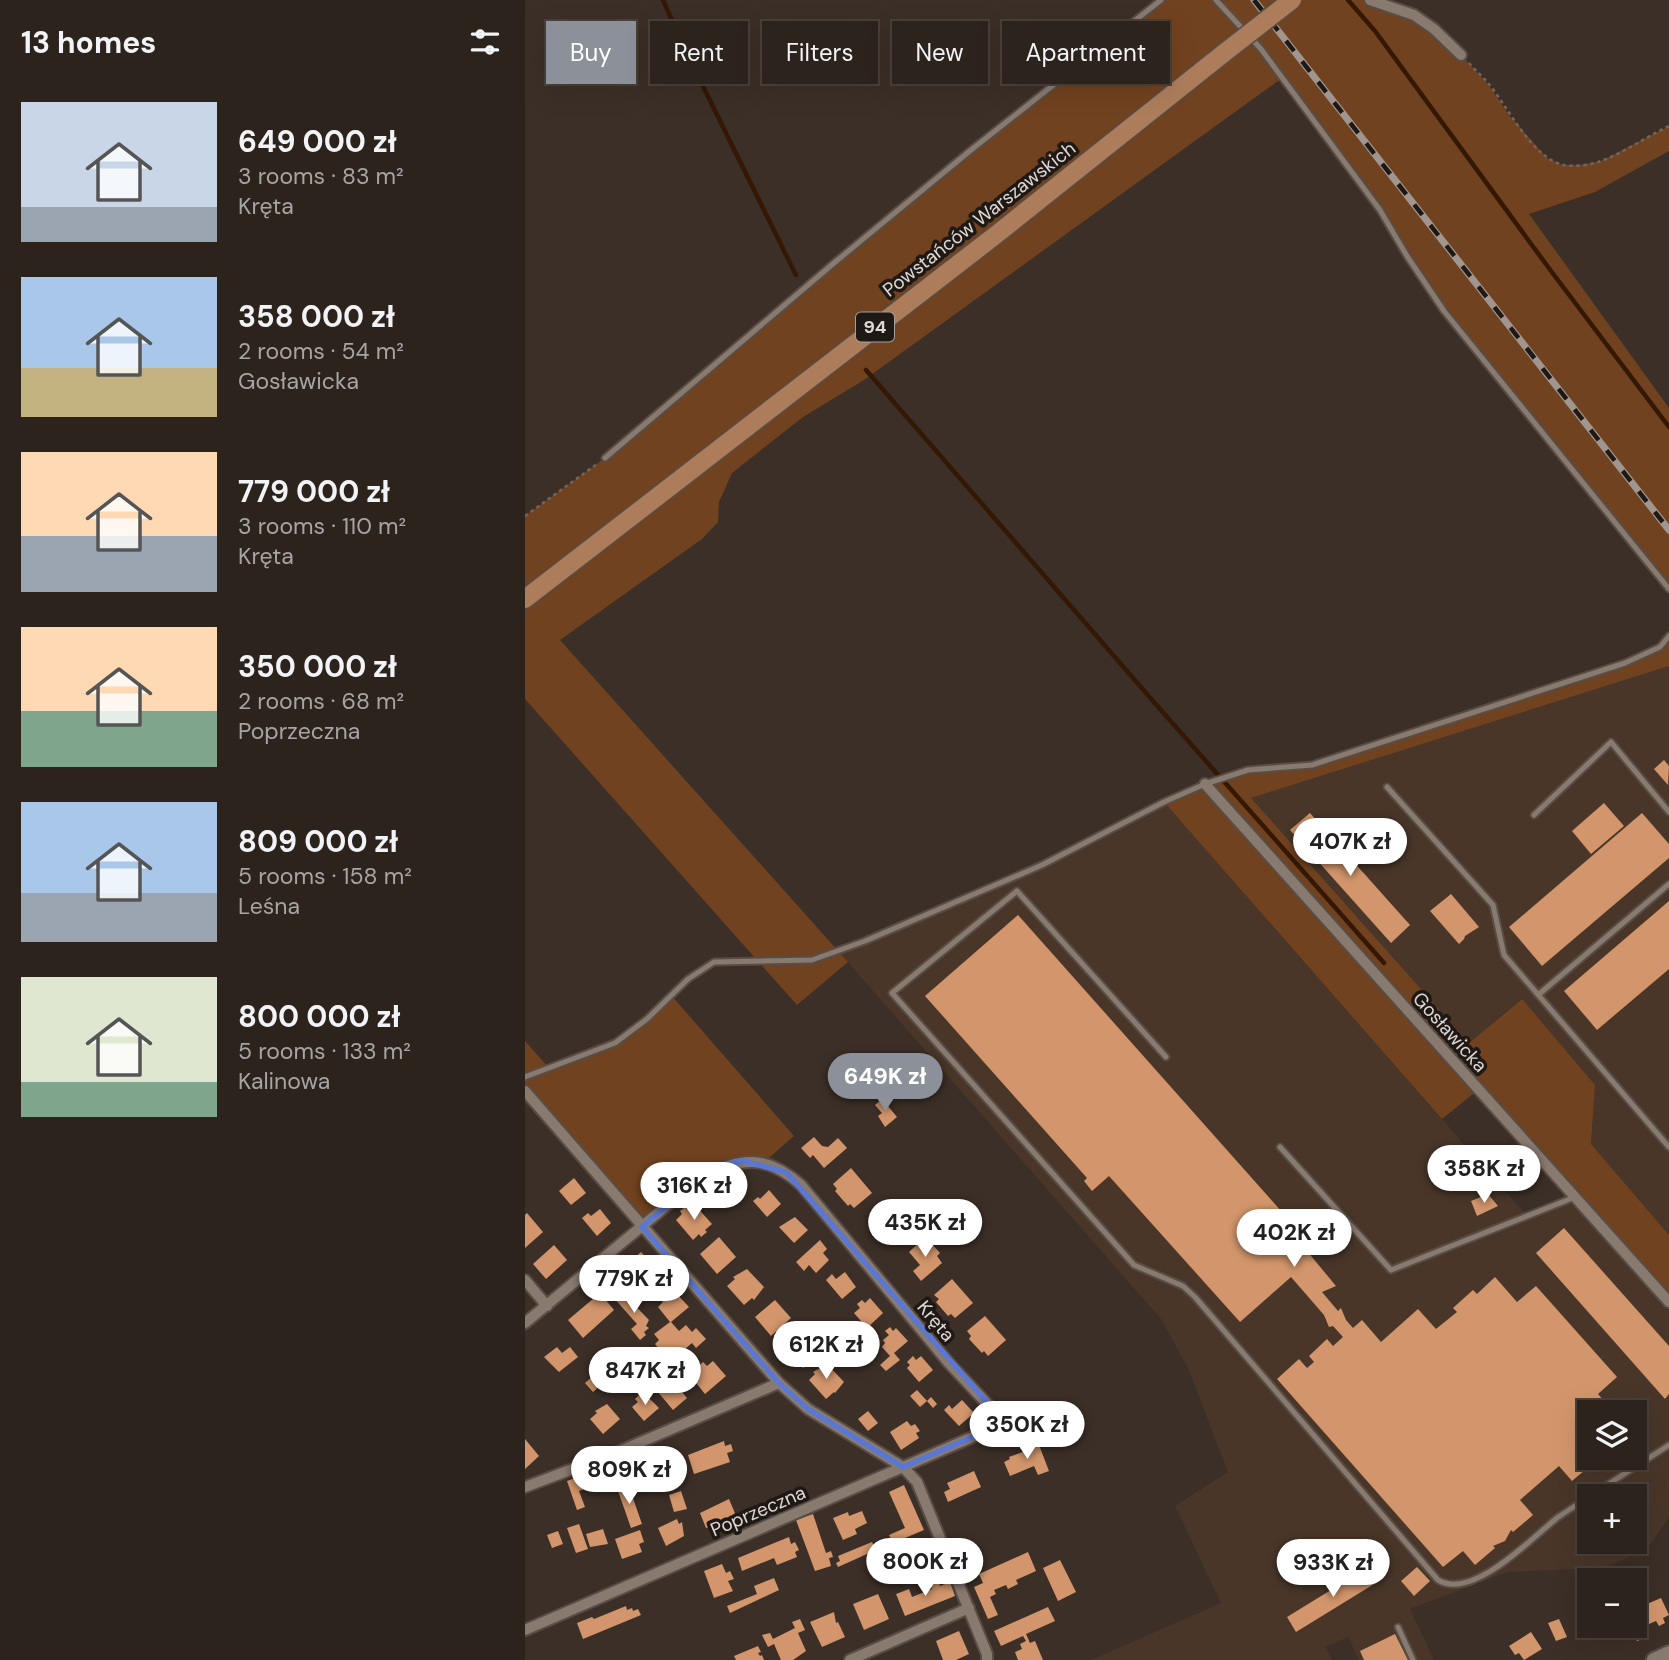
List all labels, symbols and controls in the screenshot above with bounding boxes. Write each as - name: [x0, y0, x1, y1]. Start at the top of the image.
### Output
- chip: Buy: [546, 21, 636, 84]
- chip: Rent: [650, 21, 748, 84]
- chip: Filters: [762, 21, 878, 84]
- chip: New: [892, 21, 988, 84]
- chip: Apartment: [1002, 21, 1170, 84]
- text: 13 homes: [21, 23, 156, 62]
- icon: filters: [466, 23, 504, 61]
- text: 649 000 zł: [238, 122, 397, 161]
- icon: home: [77, 130, 161, 214]
- street label: Powstańców Warszawskich: [877, 136, 1081, 302]
- text: 3 rooms · 83 m²: [238, 161, 404, 191]
- text: Kręta: [238, 191, 294, 221]
- text: 358 000 zł: [238, 297, 395, 336]
- icon: home: [77, 305, 161, 389]
- road number: 94: [856, 312, 894, 342]
- text: 2 rooms · 54 m²: [238, 336, 404, 366]
- text: Gosławicka: [238, 366, 359, 396]
- text: 779 000 zł: [238, 472, 390, 511]
- icon: home: [77, 480, 161, 564]
- text: 3 rooms · 110 m²: [238, 511, 406, 541]
- text: Kręta: [238, 541, 294, 571]
- text: 350 000 zł: [238, 647, 397, 686]
- icon: home: [77, 655, 161, 739]
- text: 2 rooms · 68 m²: [238, 686, 404, 716]
- text: Poprzeczna: [238, 716, 360, 746]
- pin: 407K zł: [1285, 818, 1415, 878]
- text: 809 000 zł: [238, 822, 398, 861]
- text: 407K zł: [1309, 826, 1391, 856]
- icon: home: [77, 830, 161, 914]
- text: 5 rooms · 158 m²: [238, 861, 412, 891]
- text: Leśna: [238, 891, 300, 921]
- street label: Gosławicka: [1407, 987, 1493, 1077]
- text: 800 000 zł: [238, 997, 400, 1036]
- icon: home: [77, 1005, 161, 1089]
- text: 5 rooms · 133 m²: [238, 1036, 411, 1066]
- pin: 649K zł: [820, 1054, 950, 1113]
- text: 649K zł: [844, 1061, 926, 1091]
- text: Kalinowa: [238, 1066, 330, 1096]
- pin: 358K zł: [1419, 1146, 1549, 1205]
- text: 358K zł: [1443, 1153, 1525, 1183]
- pin: 316K zł: [629, 1162, 759, 1222]
- text: 316K zł: [656, 1170, 732, 1200]
- pin: 435K zł: [860, 1200, 990, 1259]
- text: 435K zł: [884, 1207, 966, 1237]
- pin: 402K zł: [1229, 1210, 1359, 1269]
- text: 402K zł: [1253, 1217, 1335, 1247]
- pin: 779K zł: [569, 1256, 699, 1315]
- text: 779K zł: [595, 1263, 673, 1293]
- street label: Kręta: [912, 1295, 960, 1347]
- pin: 612K zł: [761, 1322, 891, 1381]
- text: 612K zł: [789, 1329, 863, 1359]
- pin: 847K zł: [580, 1348, 710, 1407]
- text: 847K zł: [605, 1355, 685, 1385]
- map controls: [1577, 1400, 1647, 1638]
- button: layers: [1577, 1400, 1647, 1470]
- pin: 350K zł: [962, 1402, 1092, 1461]
- text: 350K zł: [986, 1409, 1068, 1439]
- pin: 809K zł: [564, 1446, 694, 1506]
- text: 809K zł: [587, 1454, 671, 1484]
- street label: Poprzeczna: [707, 1480, 809, 1542]
- button: +: [1577, 1484, 1647, 1554]
- pin: 800K zł: [860, 1538, 990, 1598]
- pin: 933K zł: [1268, 1540, 1398, 1599]
- text: 800K zł: [882, 1546, 968, 1576]
- text: 933K zł: [1293, 1547, 1373, 1577]
- button: −: [1577, 1568, 1647, 1638]

